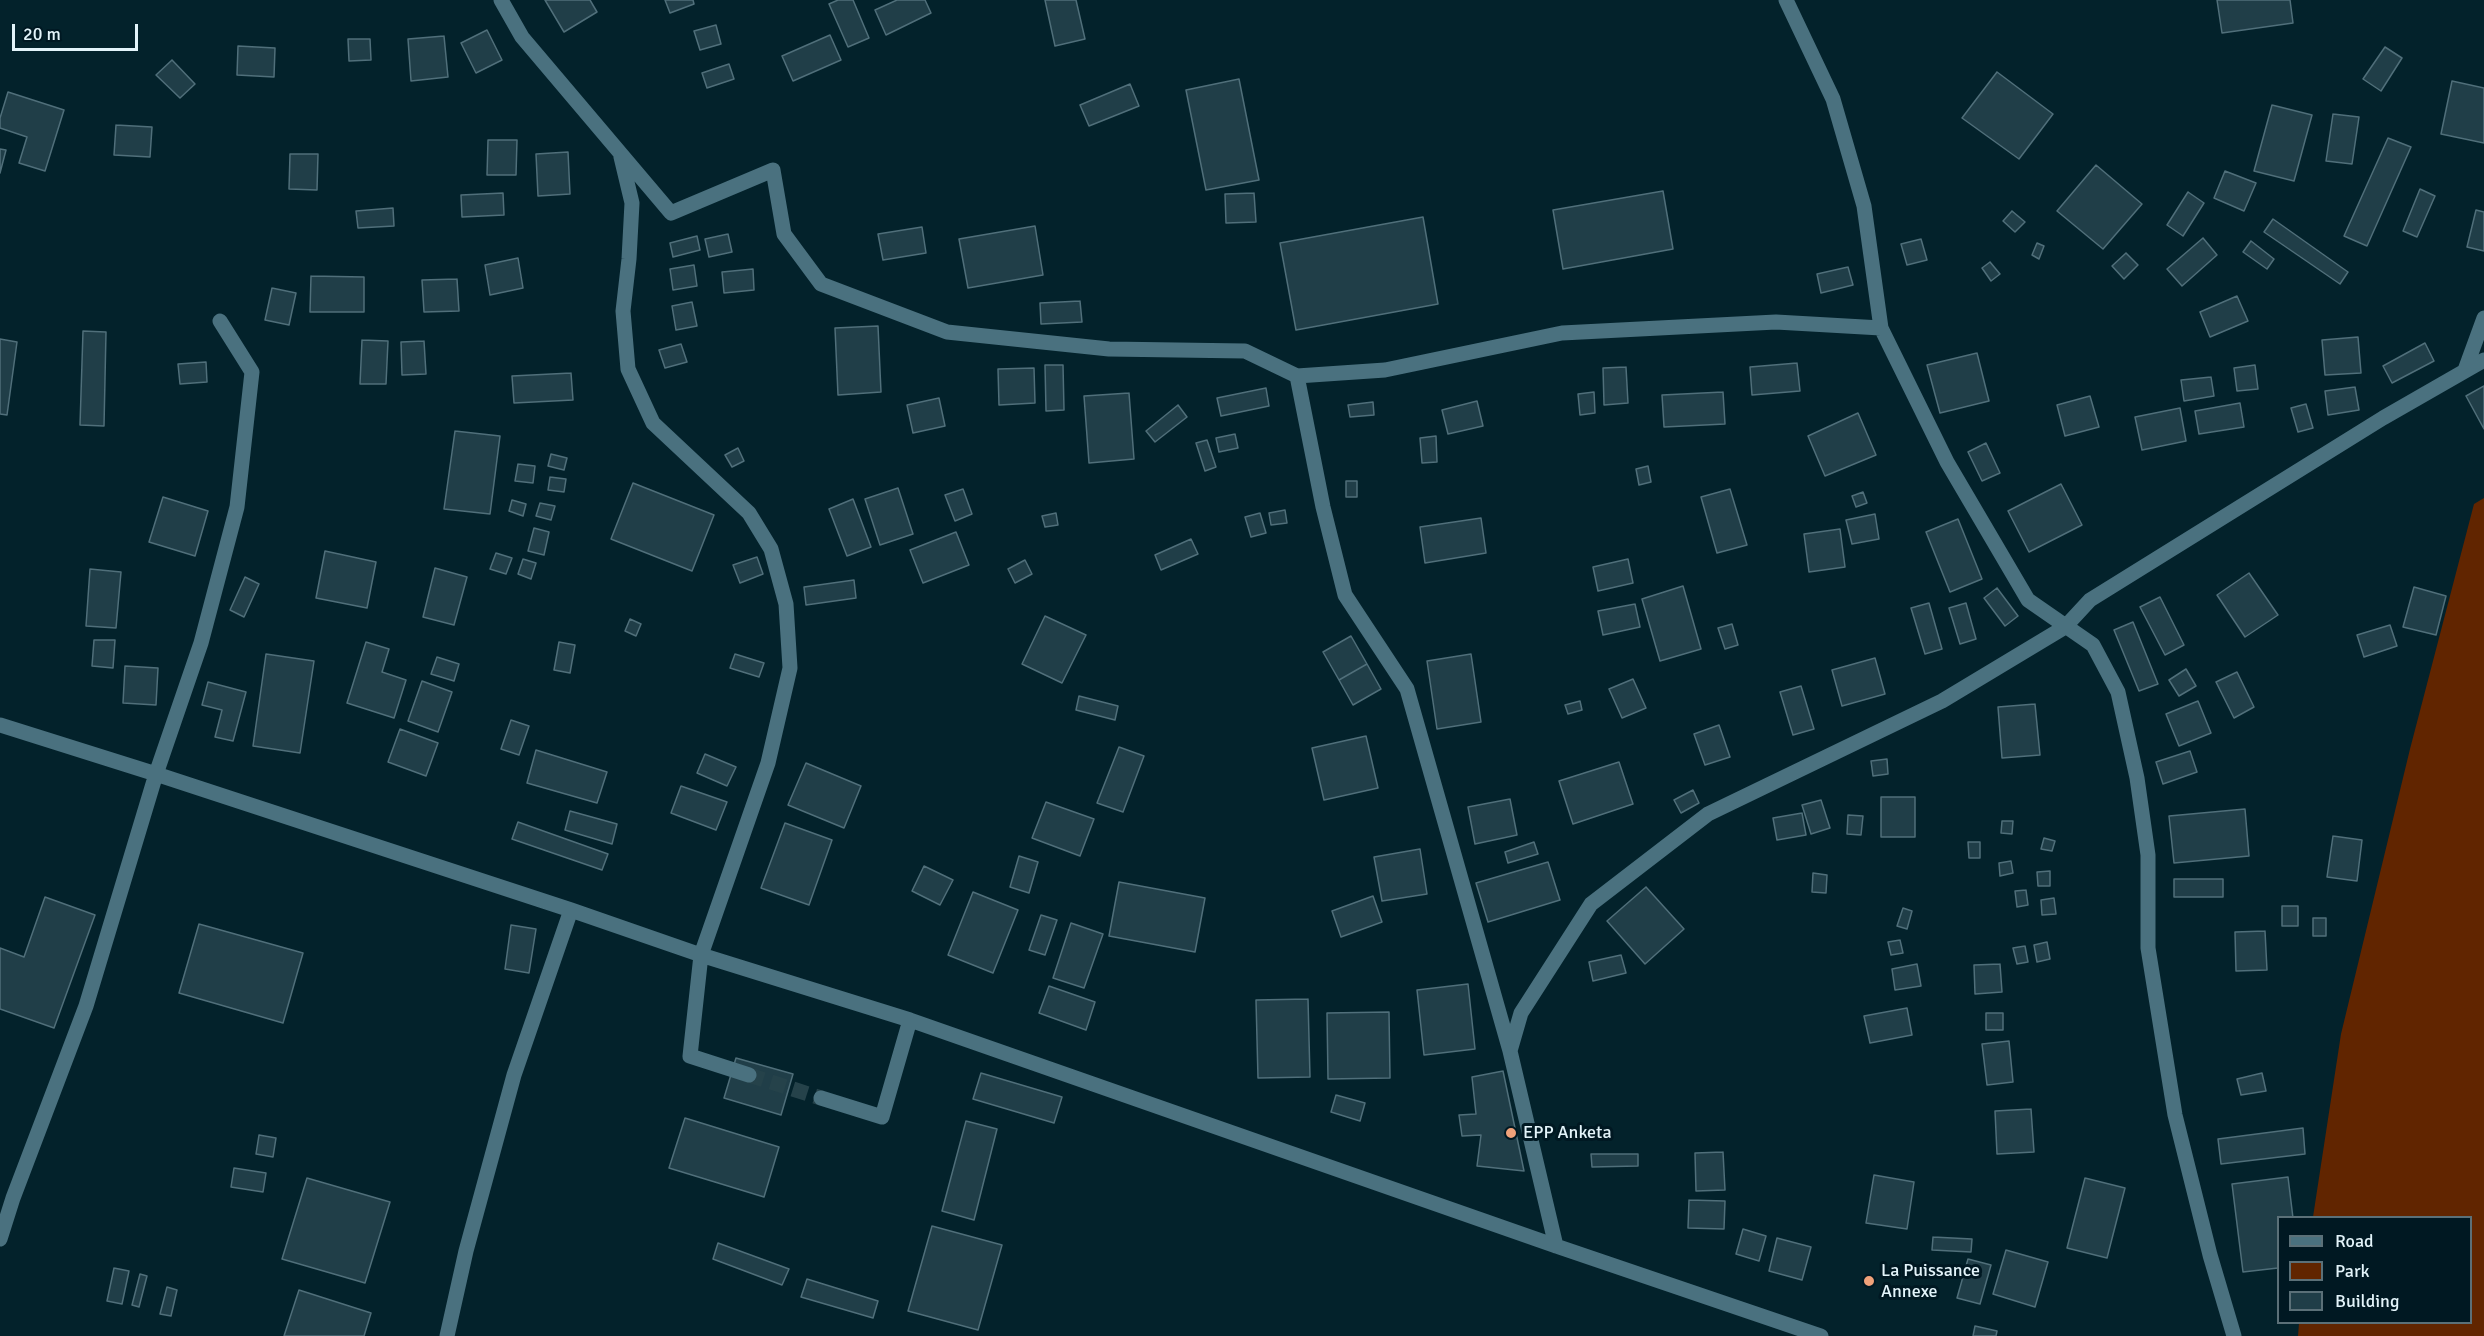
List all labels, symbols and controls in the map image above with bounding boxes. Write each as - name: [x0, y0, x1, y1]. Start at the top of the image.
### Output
- scale bar: [15, 12, 141, 50]
- text: 20 m: [23, 23, 61, 45]
- place label: EPP Anketa: [1523, 1122, 1612, 1144]
- marker: EPP Anketa: [1504, 1126, 1518, 1140]
- legend: [2277, 1216, 2472, 1324]
- text: Road: [2335, 1230, 2374, 1252]
- place label: La Puissance Annexe: [1881, 1260, 1980, 1302]
- text: Park: [2335, 1260, 2370, 1282]
- marker: La Puissance Annexe: [1862, 1274, 1876, 1288]
- text: Building: [2335, 1290, 2399, 1312]

